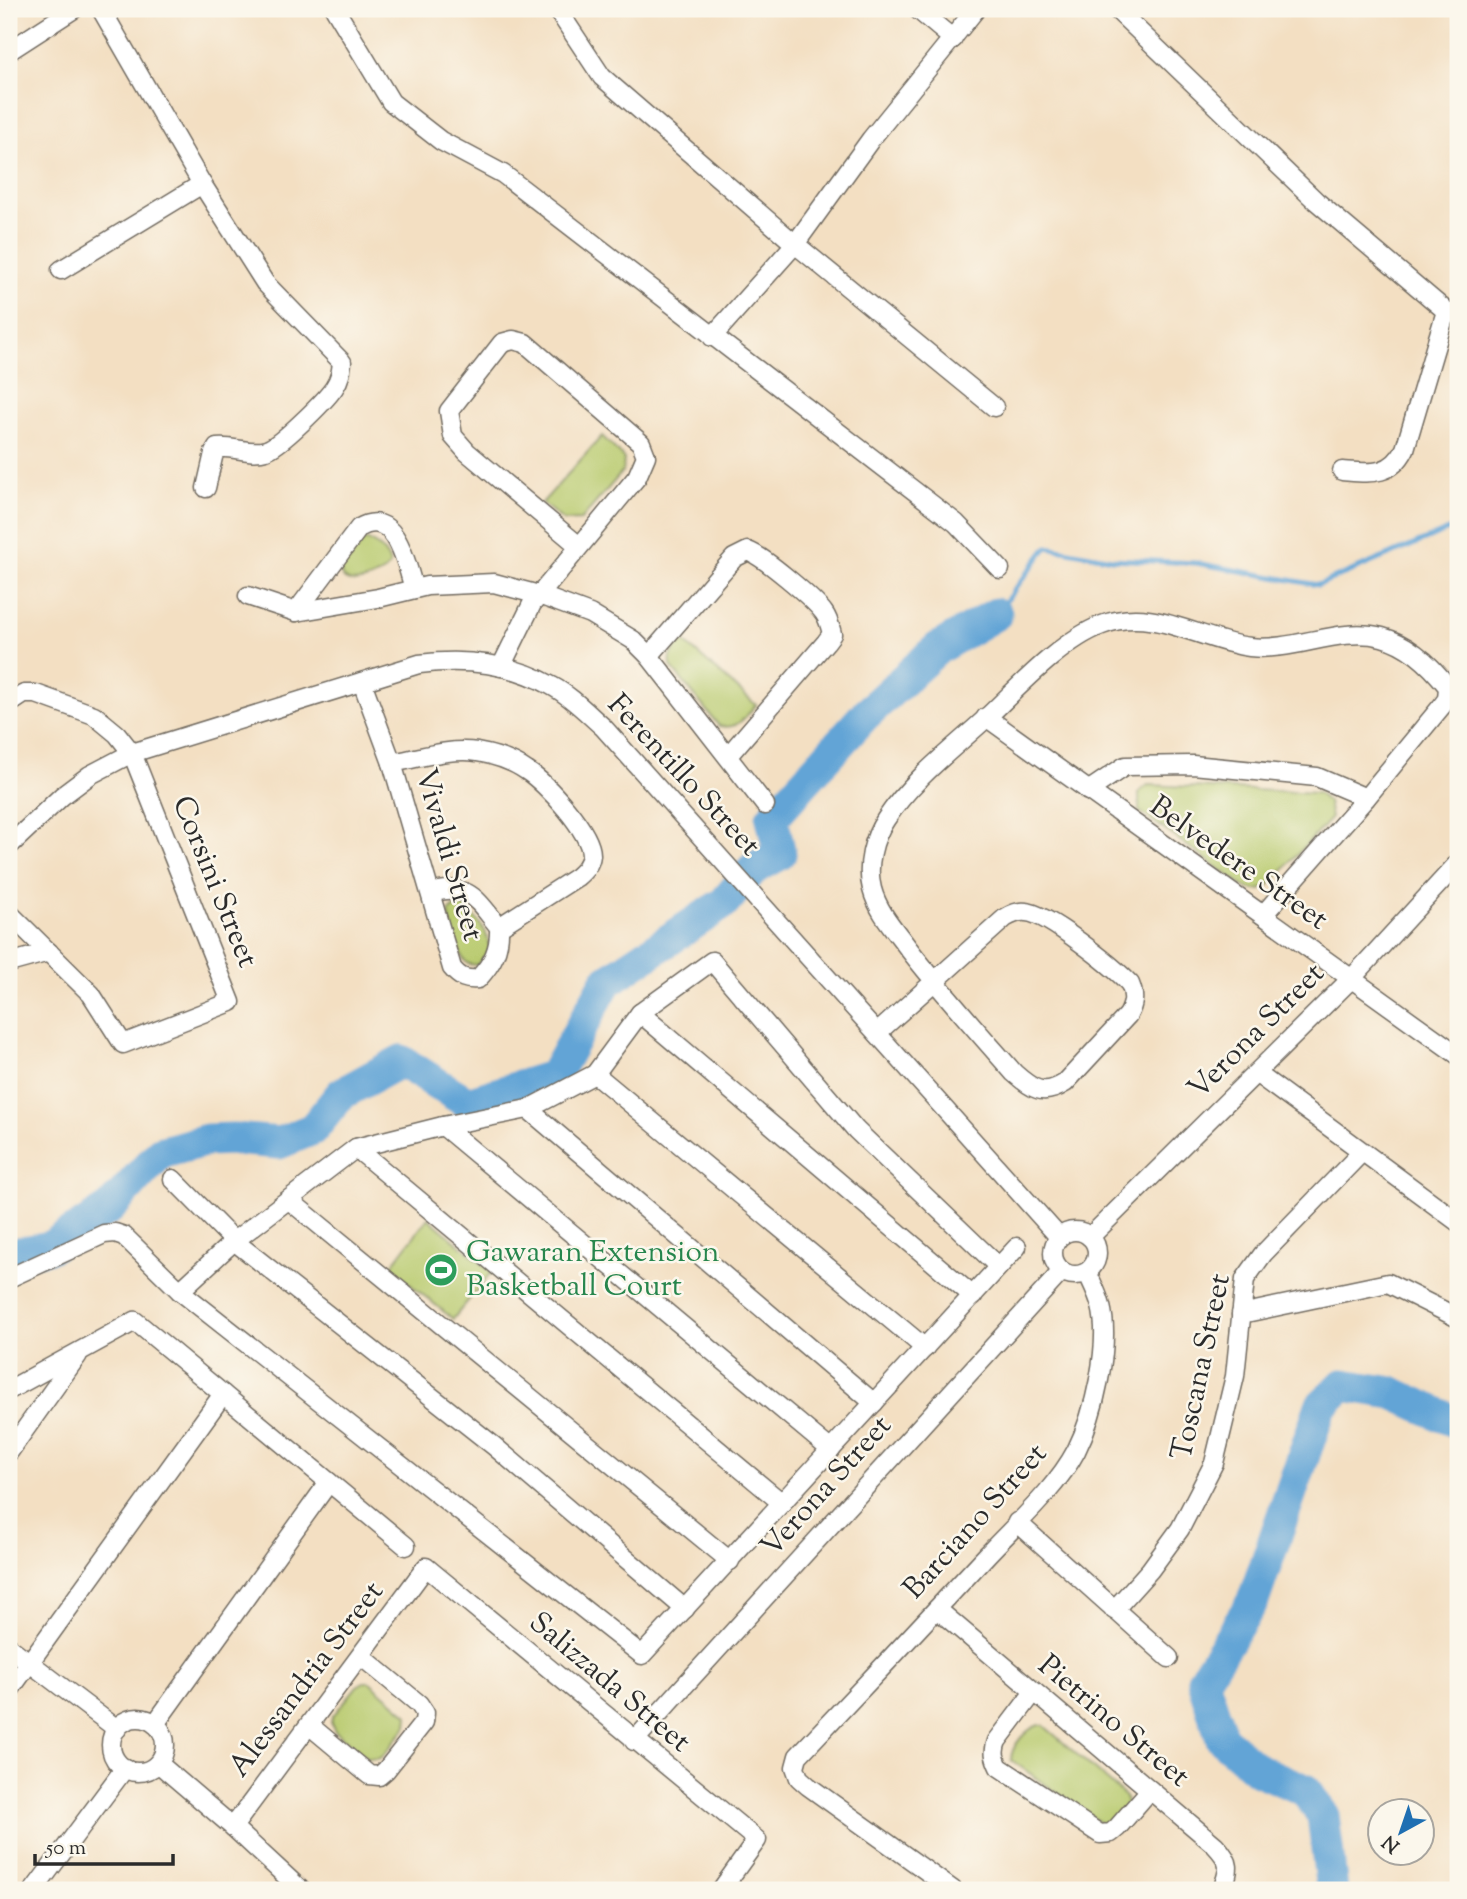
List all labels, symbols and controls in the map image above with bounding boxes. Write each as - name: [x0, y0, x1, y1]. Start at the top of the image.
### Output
- street label: Ferentillo Street: [596, 685, 770, 867]
- street label: Vivaldi Street: [403, 764, 493, 946]
- street label: Belvedere Street: [1140, 786, 1336, 942]
- street label: Corsini Street: [160, 790, 268, 974]
- street label: Verona Street: [1179, 954, 1335, 1110]
- place label: Gawaran Extension Basketball Court: [466, 1232, 720, 1309]
- sports icon: Gawaran Extension Basketball Court: [422, 1251, 460, 1289]
- street label: Toscana Street: [1161, 1270, 1243, 1464]
- street label: Verona Street: [751, 1406, 903, 1568]
- street label: Barciano Street: [894, 1434, 1058, 1610]
- street label: Alessandria Street: [219, 1573, 395, 1787]
- street label: Salizzada Street: [519, 1602, 699, 1764]
- street label: Pietrino Street: [1028, 1646, 1198, 1798]
- north arrow: [1366, 1798, 1436, 1868]
- scale bar: [35, 1822, 173, 1866]
- text: N: [1377, 1828, 1406, 1858]
- text: 50 m: [45, 1834, 86, 1864]

